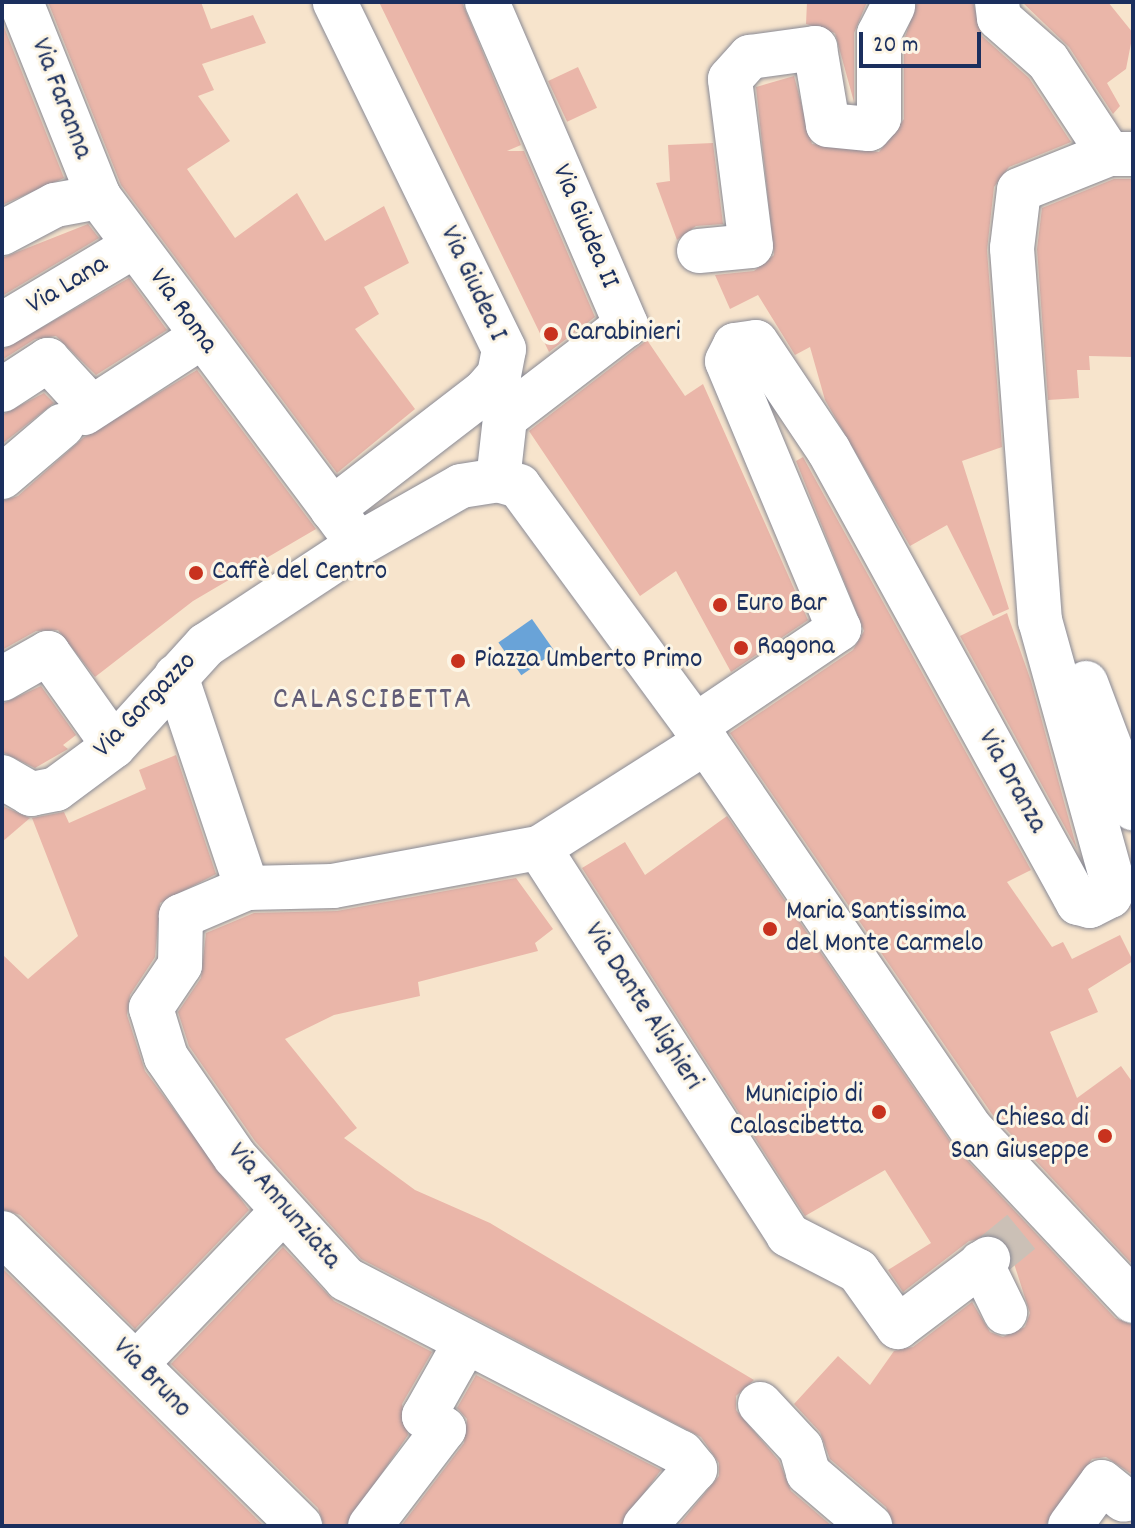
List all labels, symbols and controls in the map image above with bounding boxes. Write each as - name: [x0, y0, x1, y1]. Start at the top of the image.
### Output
- scale bar: [863, 16, 985, 66]
- text: 20 m: [873, 29, 919, 63]
- street label: Via Faranna: [22, 34, 98, 164]
- street label: Via Giudea II: [543, 160, 625, 294]
- street label: Via Giudea I: [431, 221, 513, 347]
- street label: Via Lana: [21, 249, 115, 323]
- street label: Via Roma: [140, 263, 224, 361]
- place label: Carabinieri: [567, 317, 681, 351]
- marker: Carabinieri: [542, 325, 560, 343]
- place label: Caffè del Centro: [212, 556, 387, 590]
- marker: Caffè del Centro: [187, 564, 205, 582]
- place label: Euro Bar: [736, 588, 827, 622]
- marker: Euro Bar: [711, 596, 729, 614]
- place label: Ragona: [757, 631, 835, 665]
- marker: Ragona: [732, 639, 750, 657]
- place label: Piazza Umberto Primo: [474, 644, 702, 678]
- street label: Via Gorgazzo: [87, 646, 205, 766]
- marker: Piazza Umberto Primo: [449, 652, 467, 670]
- district label: CALASCIBETTA: [273, 682, 473, 720]
- street label: Via Dranza: [969, 725, 1053, 839]
- place label: Maria Santissima del Monte Carmelo: [786, 896, 983, 962]
- street label: Via Dante Alighieri: [575, 917, 709, 1097]
- marker: Maria Santissima del Monte Carmelo: [761, 920, 779, 938]
- place label: Municipio di Calascibetta: [730, 1079, 863, 1145]
- marker: Municipio di Calascibetta: [870, 1103, 888, 1121]
- place label: Chiesa di San Giuseppe: [951, 1103, 1089, 1169]
- marker: Chiesa di San Giuseppe: [1096, 1127, 1114, 1145]
- street label: Via Annunziata: [219, 1137, 347, 1277]
- street label: Via Bruno: [104, 1332, 198, 1426]

